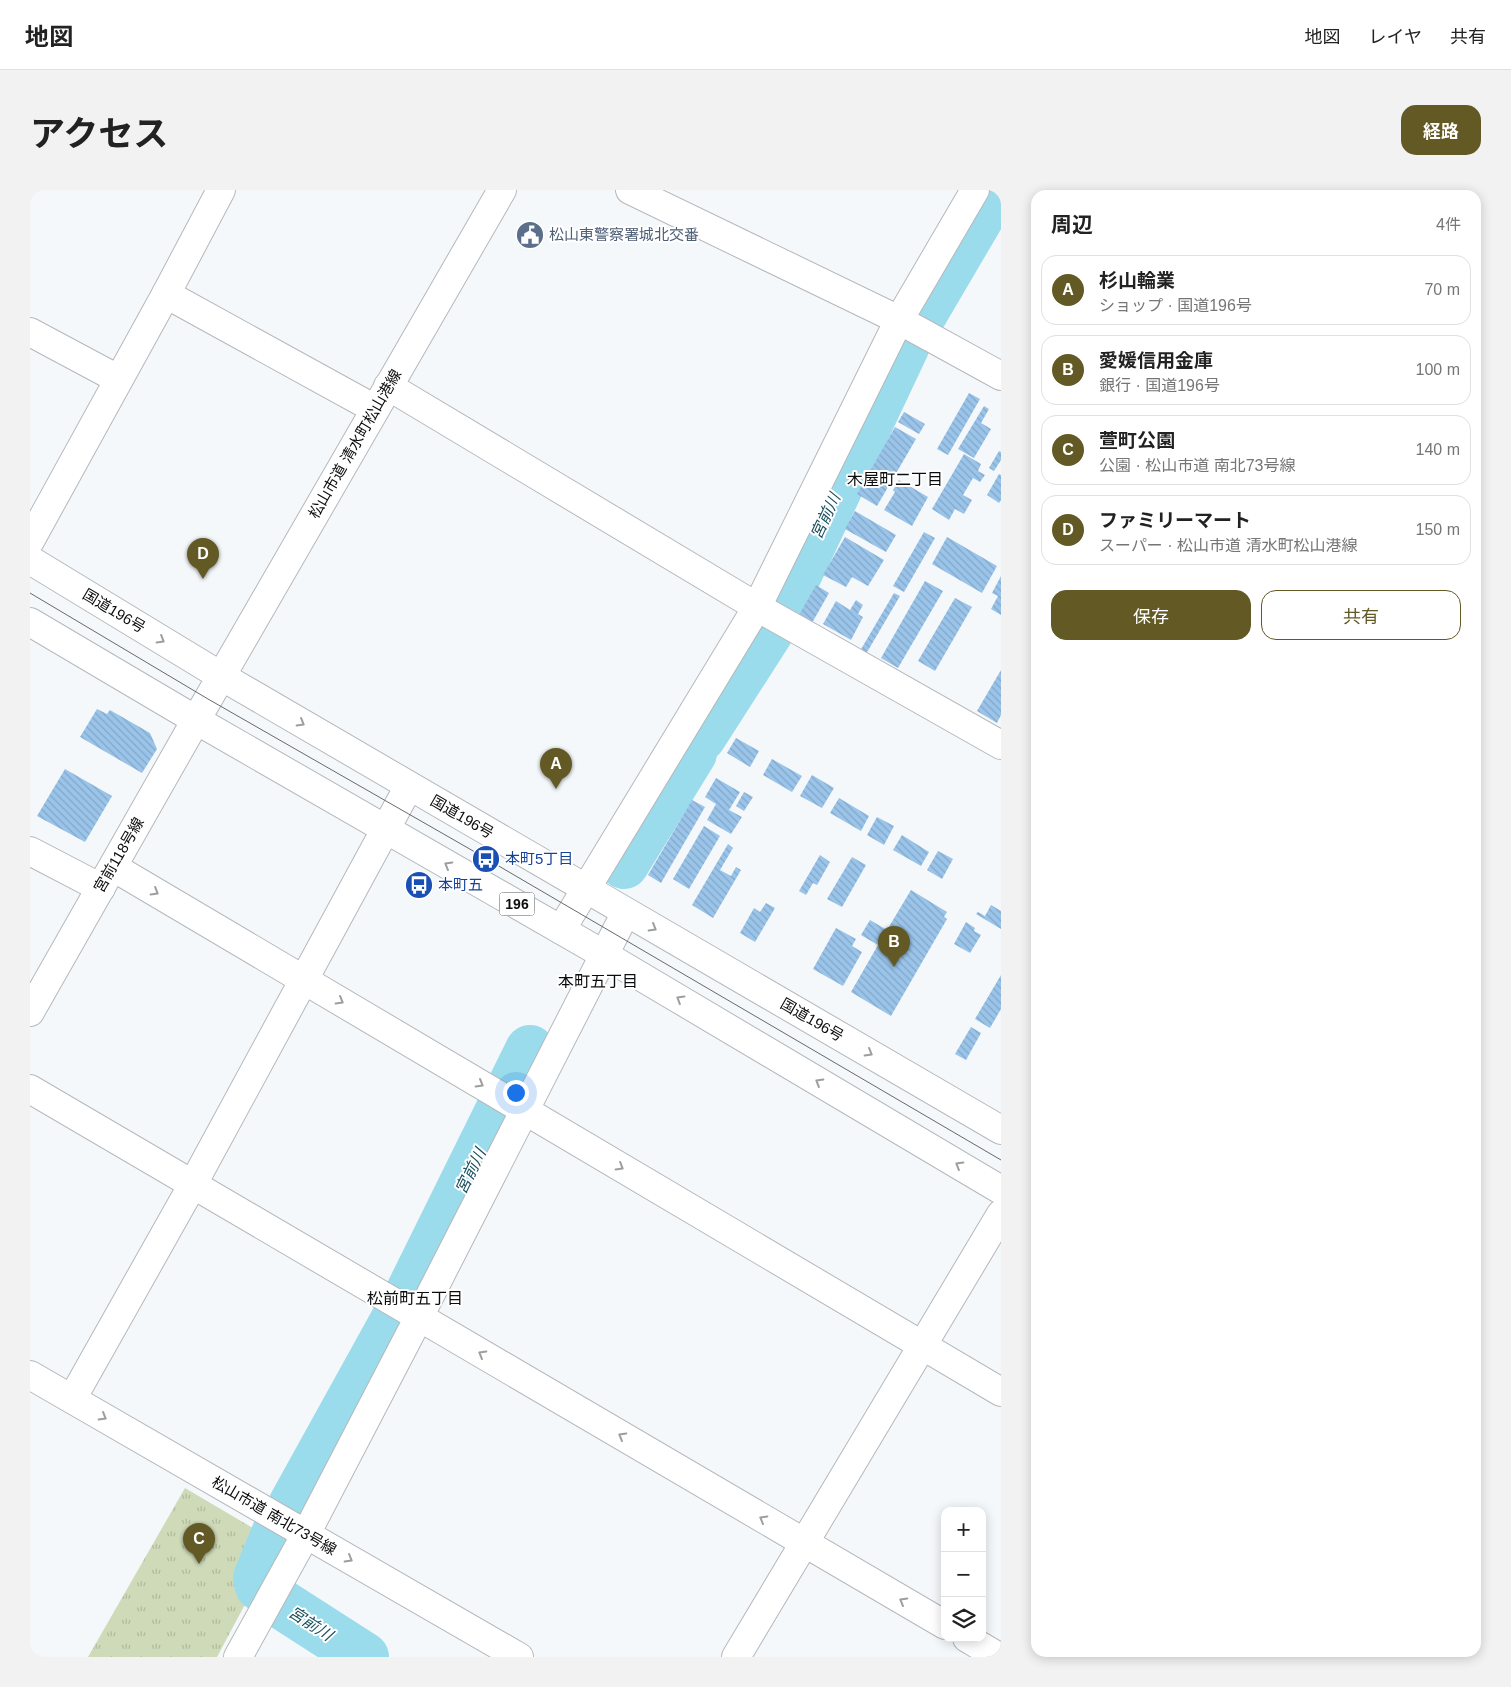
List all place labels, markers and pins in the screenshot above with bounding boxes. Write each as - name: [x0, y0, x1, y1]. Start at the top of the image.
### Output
- public building icon: 松山東警察署城北交番: [515, 220, 545, 250]
- place label: 松山東警察署城北交番: [549, 226, 699, 243]
- pin: D: [187, 538, 219, 579]
- pin: A: [540, 748, 572, 789]
- bus stop icon: 本町5丁目: [471, 844, 501, 874]
- place label: 本町5丁目: [505, 850, 573, 867]
- bus stop icon: 本町五: [404, 870, 434, 900]
- place label: 本町五: [438, 876, 483, 893]
- pin: B: [878, 926, 910, 967]
- pin: C: [183, 1523, 215, 1564]

